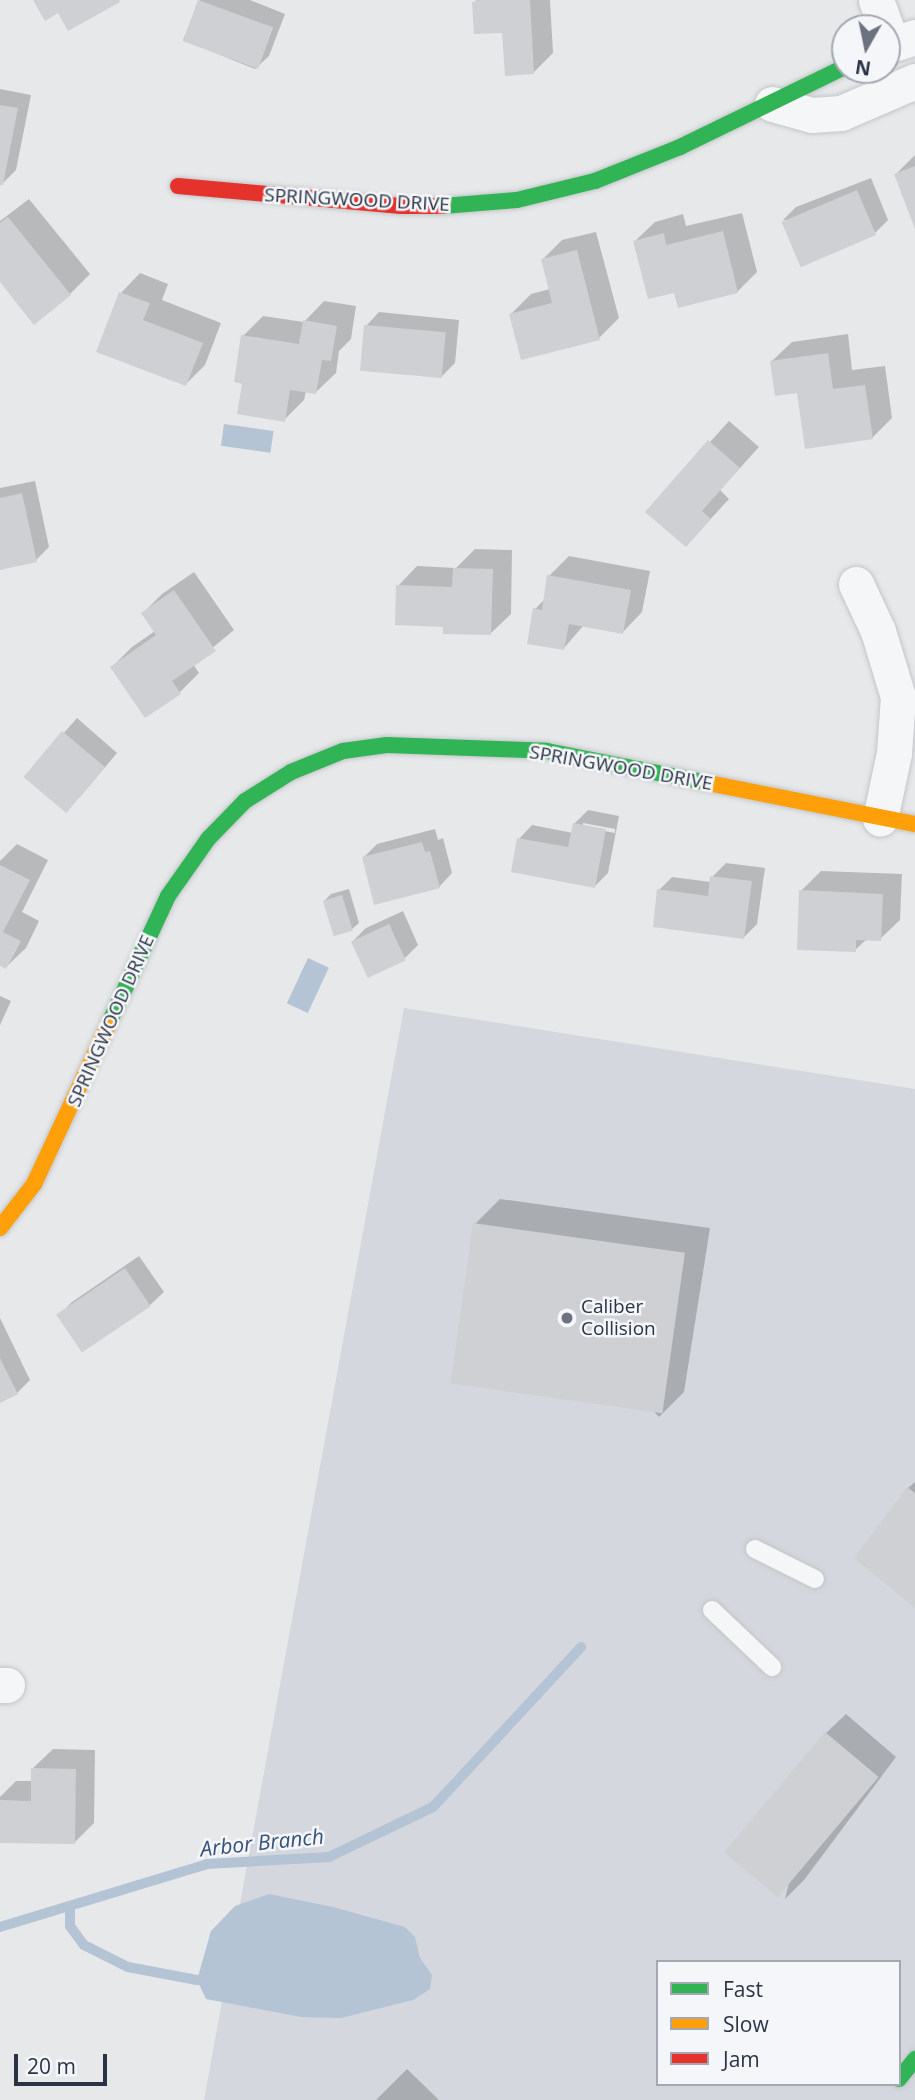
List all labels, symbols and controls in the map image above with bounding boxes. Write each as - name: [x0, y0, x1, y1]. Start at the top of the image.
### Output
- north arrow: [831, 14, 901, 84]
- text: N: [853, 54, 873, 82]
- street label: SPRINGWOOD DRIVE: [264, 184, 450, 216]
- street label: SPRINGWOOD DRIVE: [528, 741, 714, 795]
- street label: SPRINGWOOD DRIVE: [63, 932, 159, 1110]
- place label: Caliber Collision: [581, 1296, 656, 1340]
- marker: Caliber Collision: [559, 1310, 575, 1326]
- water label: Arbor Branch: [199, 1823, 325, 1861]
- legend: [656, 1960, 901, 2086]
- text: Fast: [723, 1975, 763, 2003]
- text: Slow: [723, 2010, 769, 2038]
- scale bar: [18, 2040, 110, 2084]
- text: Jam: [723, 2045, 760, 2073]
- text: 20 m: [27, 2052, 76, 2080]

